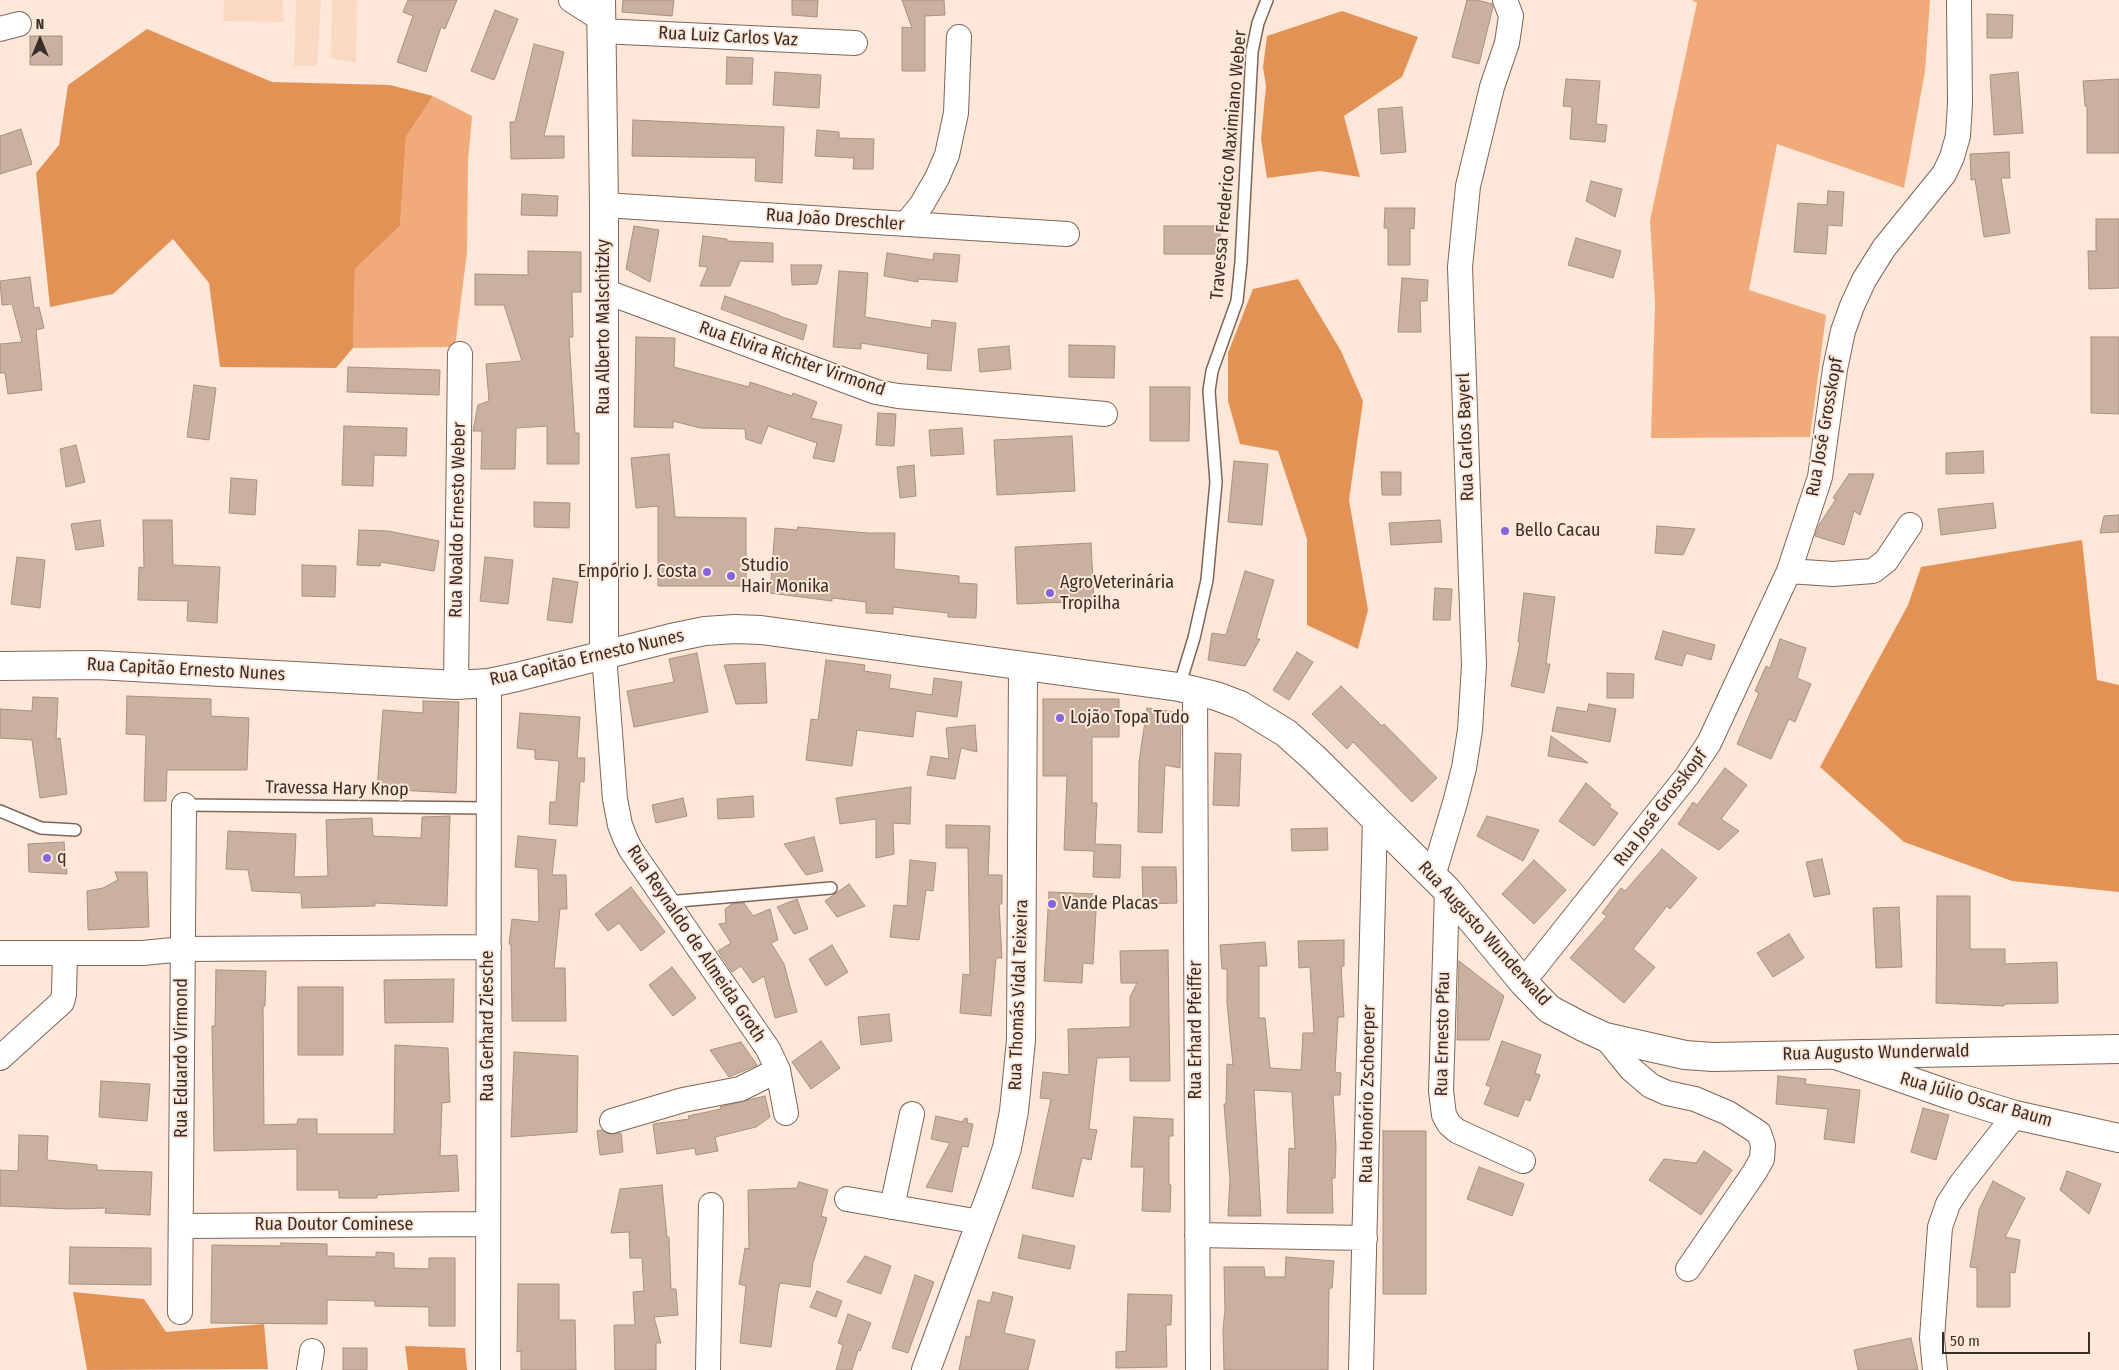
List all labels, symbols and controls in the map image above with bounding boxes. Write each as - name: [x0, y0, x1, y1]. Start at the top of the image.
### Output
- north arrow: [15, 15, 65, 65]
- text: N: [36, 16, 44, 33]
- street label: Rua Luiz Carlos Vaz: [658, 23, 798, 51]
- street label: Travessa Frederico Maximiano Weber: [1206, 29, 1252, 301]
- street label: Rua João Dreschler: [765, 204, 905, 236]
- street label: Rua Alberto Malschitzky: [593, 239, 615, 415]
- street label: Rua Elvira Richter Virmond: [696, 317, 888, 401]
- street label: Rua José Grosskopf: [1802, 356, 1848, 498]
- street label: Rua Carlos Bayerl: [1453, 372, 1479, 502]
- street label: Rua Noaldo Ernesto Weber: [445, 422, 471, 618]
- place label: Bello Cacau: [1515, 520, 1600, 542]
- marker: Bello Cacau: [1499, 525, 1511, 537]
- place label: Studio Hair Monika: [741, 555, 829, 598]
- place label: Empório J. Costa: [578, 561, 697, 583]
- marker: Empório J. Costa: [701, 566, 713, 578]
- marker: Studio Hair Monika: [725, 570, 737, 582]
- place label: AgroVeterinária Tropilha: [1060, 572, 1174, 614]
- marker: AgroVeterinária Tropilha: [1044, 587, 1056, 599]
- street label: Rua Capitão Ernesto Nunes: [488, 625, 686, 691]
- street label: Rua Capitão Ernesto Nunes: [86, 654, 286, 686]
- place label: Lojão Topa Tudo: [1070, 707, 1190, 729]
- marker: Lojão Topa Tudo: [1054, 712, 1066, 724]
- street label: Rua José Grosskopf: [1610, 745, 1712, 871]
- street label: Travessa Hary Knop: [265, 777, 409, 801]
- street label: Rua Reynaldo de Almeida Groth: [622, 842, 770, 1046]
- place label: q: [57, 847, 67, 869]
- marker: q: [41, 852, 53, 864]
- street label: Rua Augusto Wunderwald: [1413, 857, 1555, 1011]
- place label: Vande Placas: [1062, 893, 1158, 915]
- marker: Vande Placas: [1046, 898, 1058, 910]
- street label: Rua Thomás Vidal Teixeira: [1005, 899, 1033, 1091]
- street label: Rua Gerhard Ziesche: [477, 950, 499, 1102]
- street label: Rua Erhard Pfeiffer: [1185, 961, 1207, 1099]
- street label: Rua Ernesto Pfau: [1431, 971, 1455, 1097]
- street label: Rua Eduardo Virmond: [171, 978, 193, 1138]
- street label: Rua Honório Zschoerper: [1356, 1005, 1380, 1183]
- street label: Rua Augusto Wunderwald: [1782, 1041, 1970, 1065]
- street label: Rua Júlio Oscar Baum: [1897, 1068, 2055, 1132]
- street label: Rua Doutor Cominese: [255, 1214, 413, 1236]
- scale bar: [1944, 1322, 2092, 1354]
- text: 50 m: [1950, 1332, 1980, 1350]

